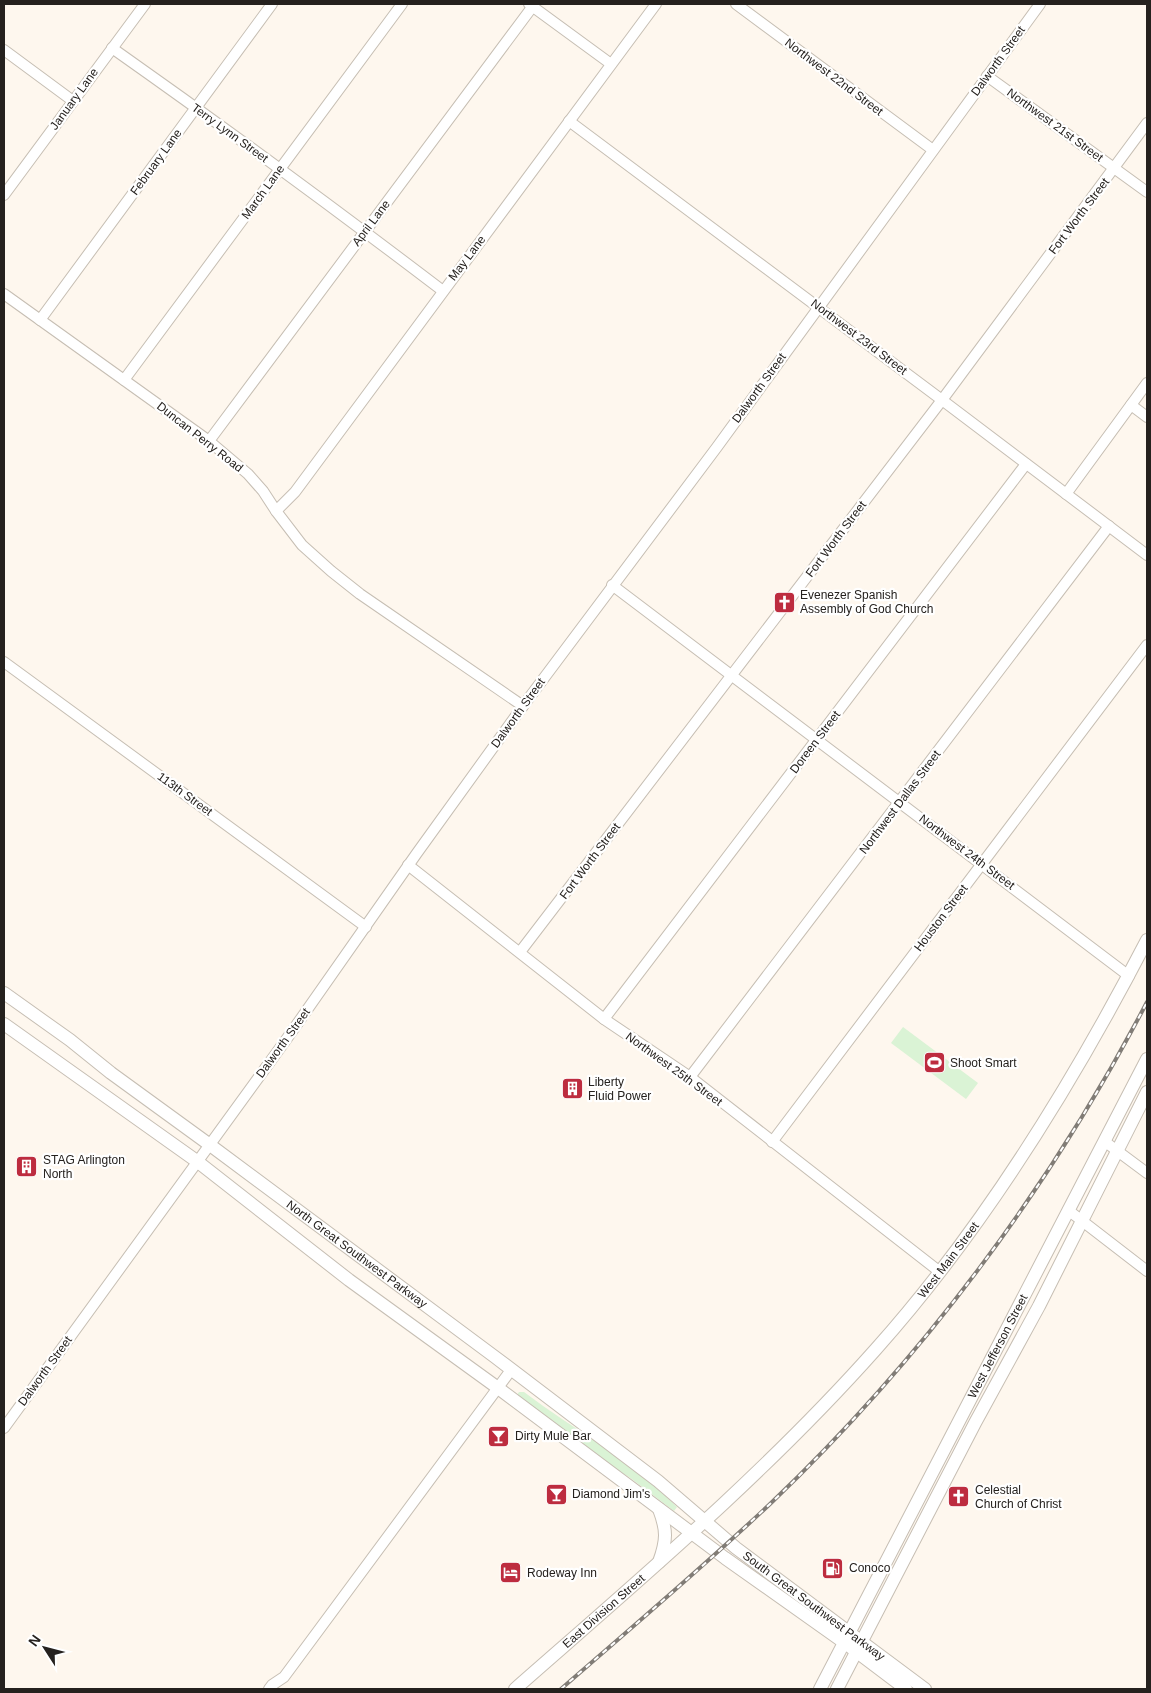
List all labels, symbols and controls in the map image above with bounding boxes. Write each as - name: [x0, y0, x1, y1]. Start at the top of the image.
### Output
- street label: Dalworth Street: [968, 23, 1028, 99]
- street label: Northwest 22nd Street: [782, 35, 886, 119]
- street label: January Lane: [47, 65, 101, 133]
- street label: Northwest 21st Street: [1004, 85, 1106, 165]
- street label: Terry Lynn Street: [189, 101, 271, 166]
- street label: February Lane: [127, 126, 185, 198]
- street label: March Lane: [239, 162, 287, 222]
- street label: Fort Worth Street: [1046, 175, 1113, 257]
- street label: April Lane: [349, 197, 393, 249]
- street label: May Lane: [446, 232, 489, 283]
- street label: Northwest 23rd Street: [808, 296, 910, 378]
- street label: Dalworth Street: [729, 350, 789, 426]
- street label: Duncan Perry Road: [154, 399, 246, 475]
- street label: Fort Worth Street: [803, 498, 870, 580]
- place label: Evenezer Spanish Assembly of God Church: [800, 588, 933, 616]
- church icon: Evenezer Spanish Assembly of God Church: [772, 590, 796, 614]
- street label: Dalworth Street: [488, 675, 548, 751]
- street label: Doreen Street: [787, 707, 843, 776]
- street label: Northwest Dallas Street: [856, 747, 944, 857]
- street label: 113th Street: [155, 769, 216, 819]
- street label: Northwest 24th Street: [916, 811, 1018, 893]
- street label: Fort Worth Street: [557, 820, 624, 902]
- street label: Houston Street: [911, 881, 971, 954]
- street label: Dalworth Street: [253, 1005, 313, 1081]
- street label: Northwest 25th Street: [623, 1029, 726, 1109]
- sports icon: Shoot Smart: [922, 1051, 946, 1075]
- place label: Shoot Smart: [950, 1056, 1017, 1070]
- place label: Liberty Fluid Power: [588, 1075, 651, 1103]
- building icon: Liberty Fluid Power: [560, 1077, 584, 1101]
- place label: STAG Arlington North: [43, 1153, 125, 1181]
- building icon: STAG Arlington North: [15, 1155, 39, 1179]
- street label: North Great Southwest Parkway: [284, 1197, 430, 1311]
- street label: West Main Street: [915, 1219, 982, 1301]
- street label: West Jefferson Street: [965, 1292, 1031, 1401]
- street label: Dalworth Street: [15, 1333, 75, 1409]
- bar icon: Dirty Mule Bar: [487, 1424, 511, 1448]
- place label: Dirty Mule Bar: [515, 1429, 591, 1443]
- bar icon: Diamond Jim's: [544, 1482, 568, 1506]
- place label: Celestial Church of Christ: [975, 1483, 1062, 1511]
- church icon: Celestial Church of Christ: [947, 1485, 971, 1509]
- place label: Diamond Jim's: [572, 1487, 650, 1501]
- street label: South Great Southwest Parkway: [740, 1549, 888, 1664]
- fuel station icon: Conoco: [821, 1556, 845, 1580]
- hotel icon: Rodeway Inn: [499, 1561, 523, 1585]
- place label: Conoco: [849, 1561, 891, 1575]
- place label: Rodeway Inn: [527, 1566, 597, 1580]
- street label: East Division Street: [560, 1571, 648, 1651]
- north arrow: [20, 1623, 70, 1673]
- text: N: [25, 1632, 44, 1649]

